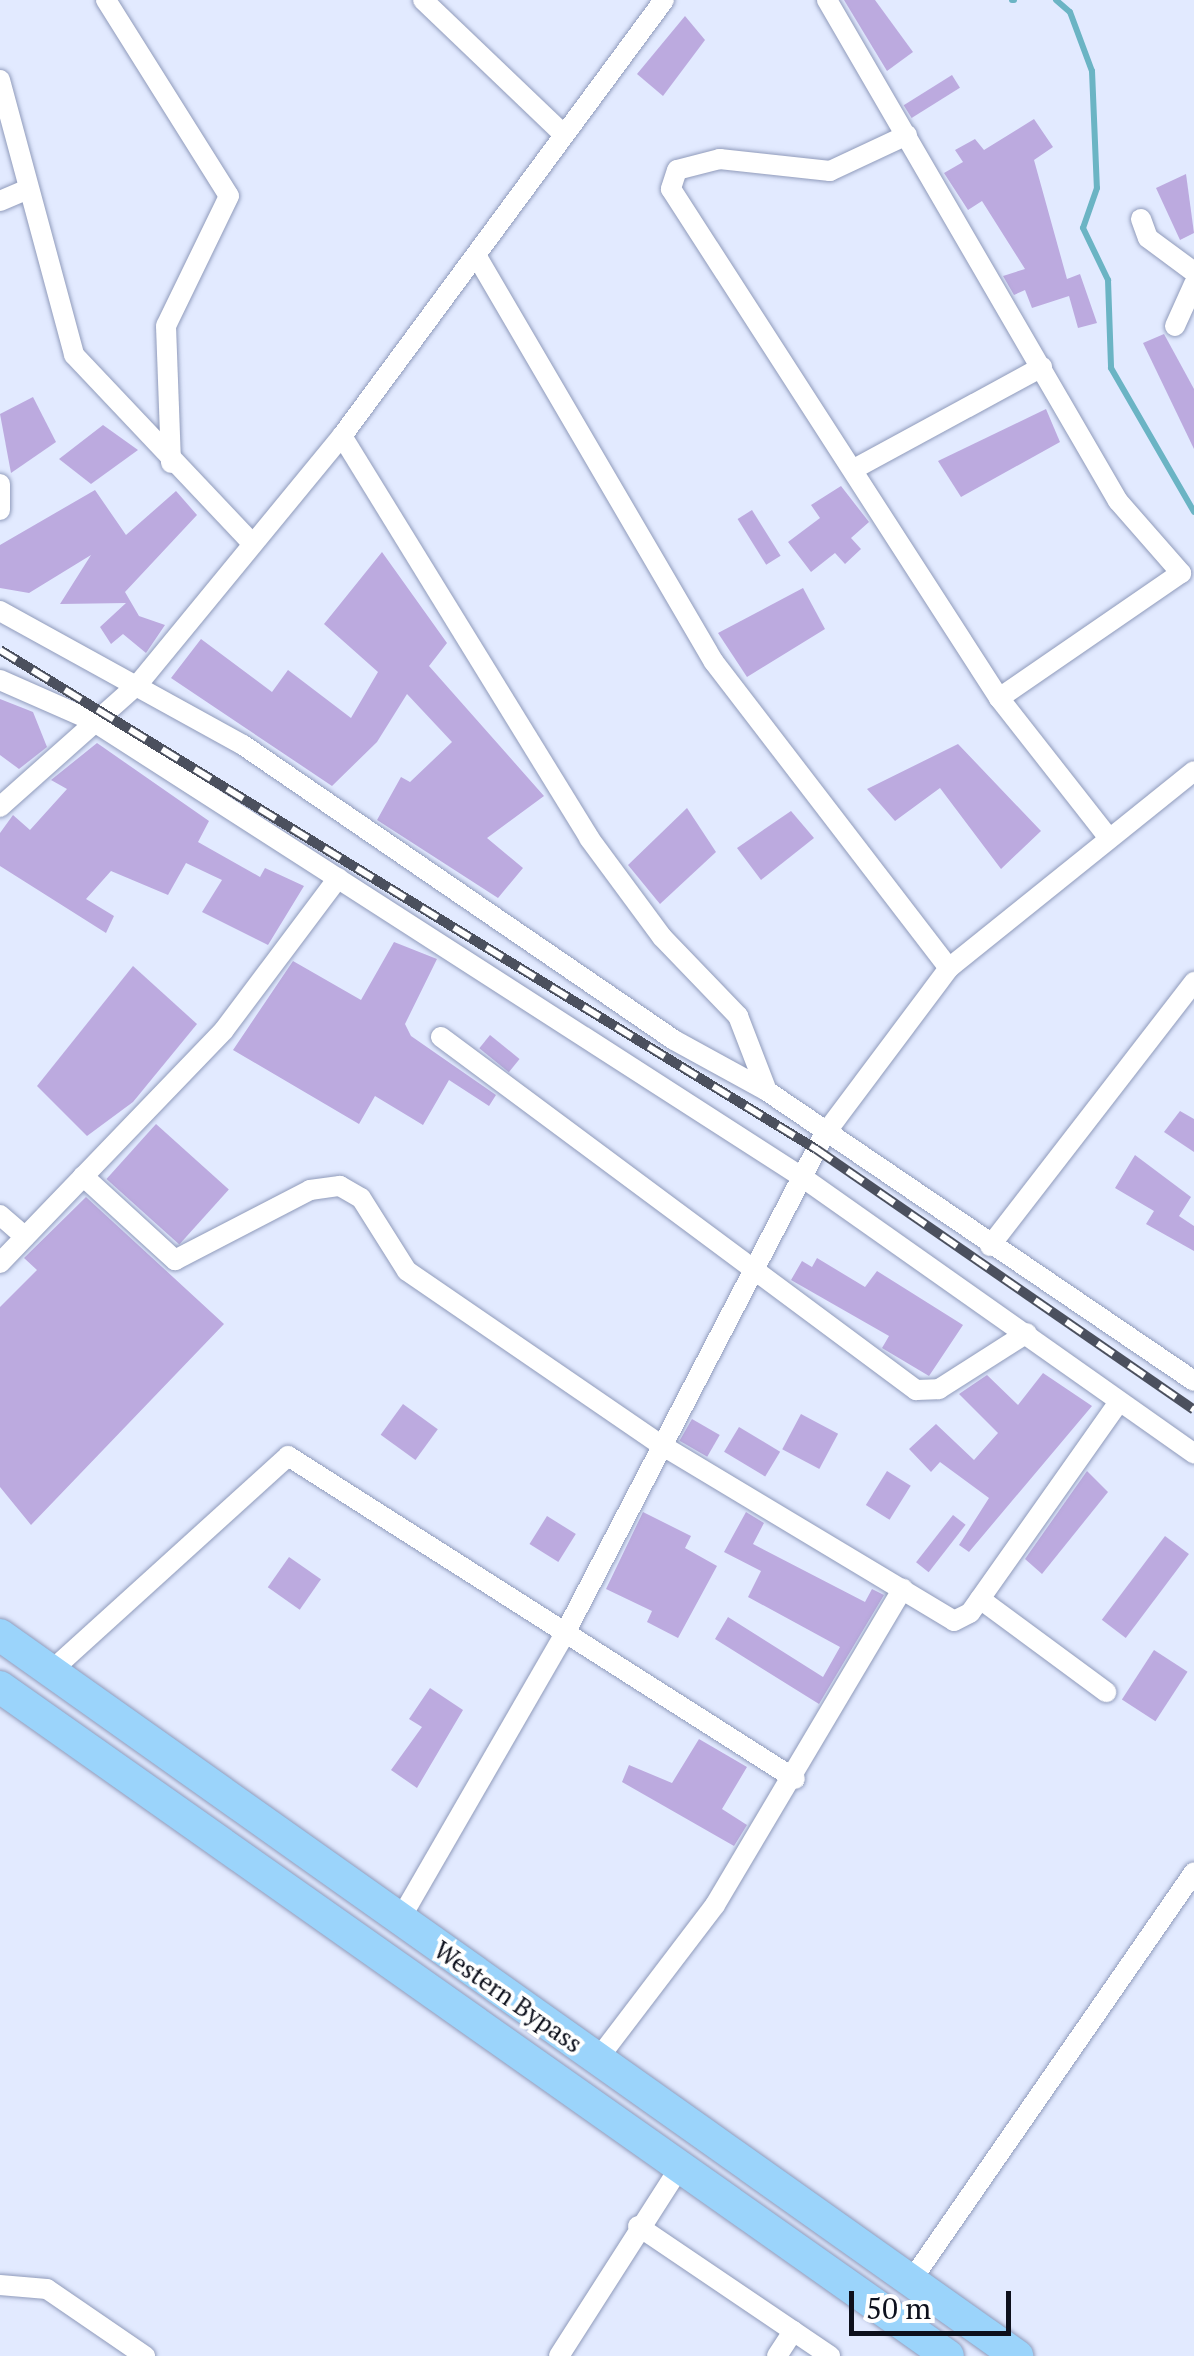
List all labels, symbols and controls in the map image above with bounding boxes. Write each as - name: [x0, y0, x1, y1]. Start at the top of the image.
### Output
- street label: Western Bypass: [428, 1935, 588, 2059]
- scale bar: [854, 2271, 1016, 2333]
- text: 50 m: [866, 2288, 931, 2328]

